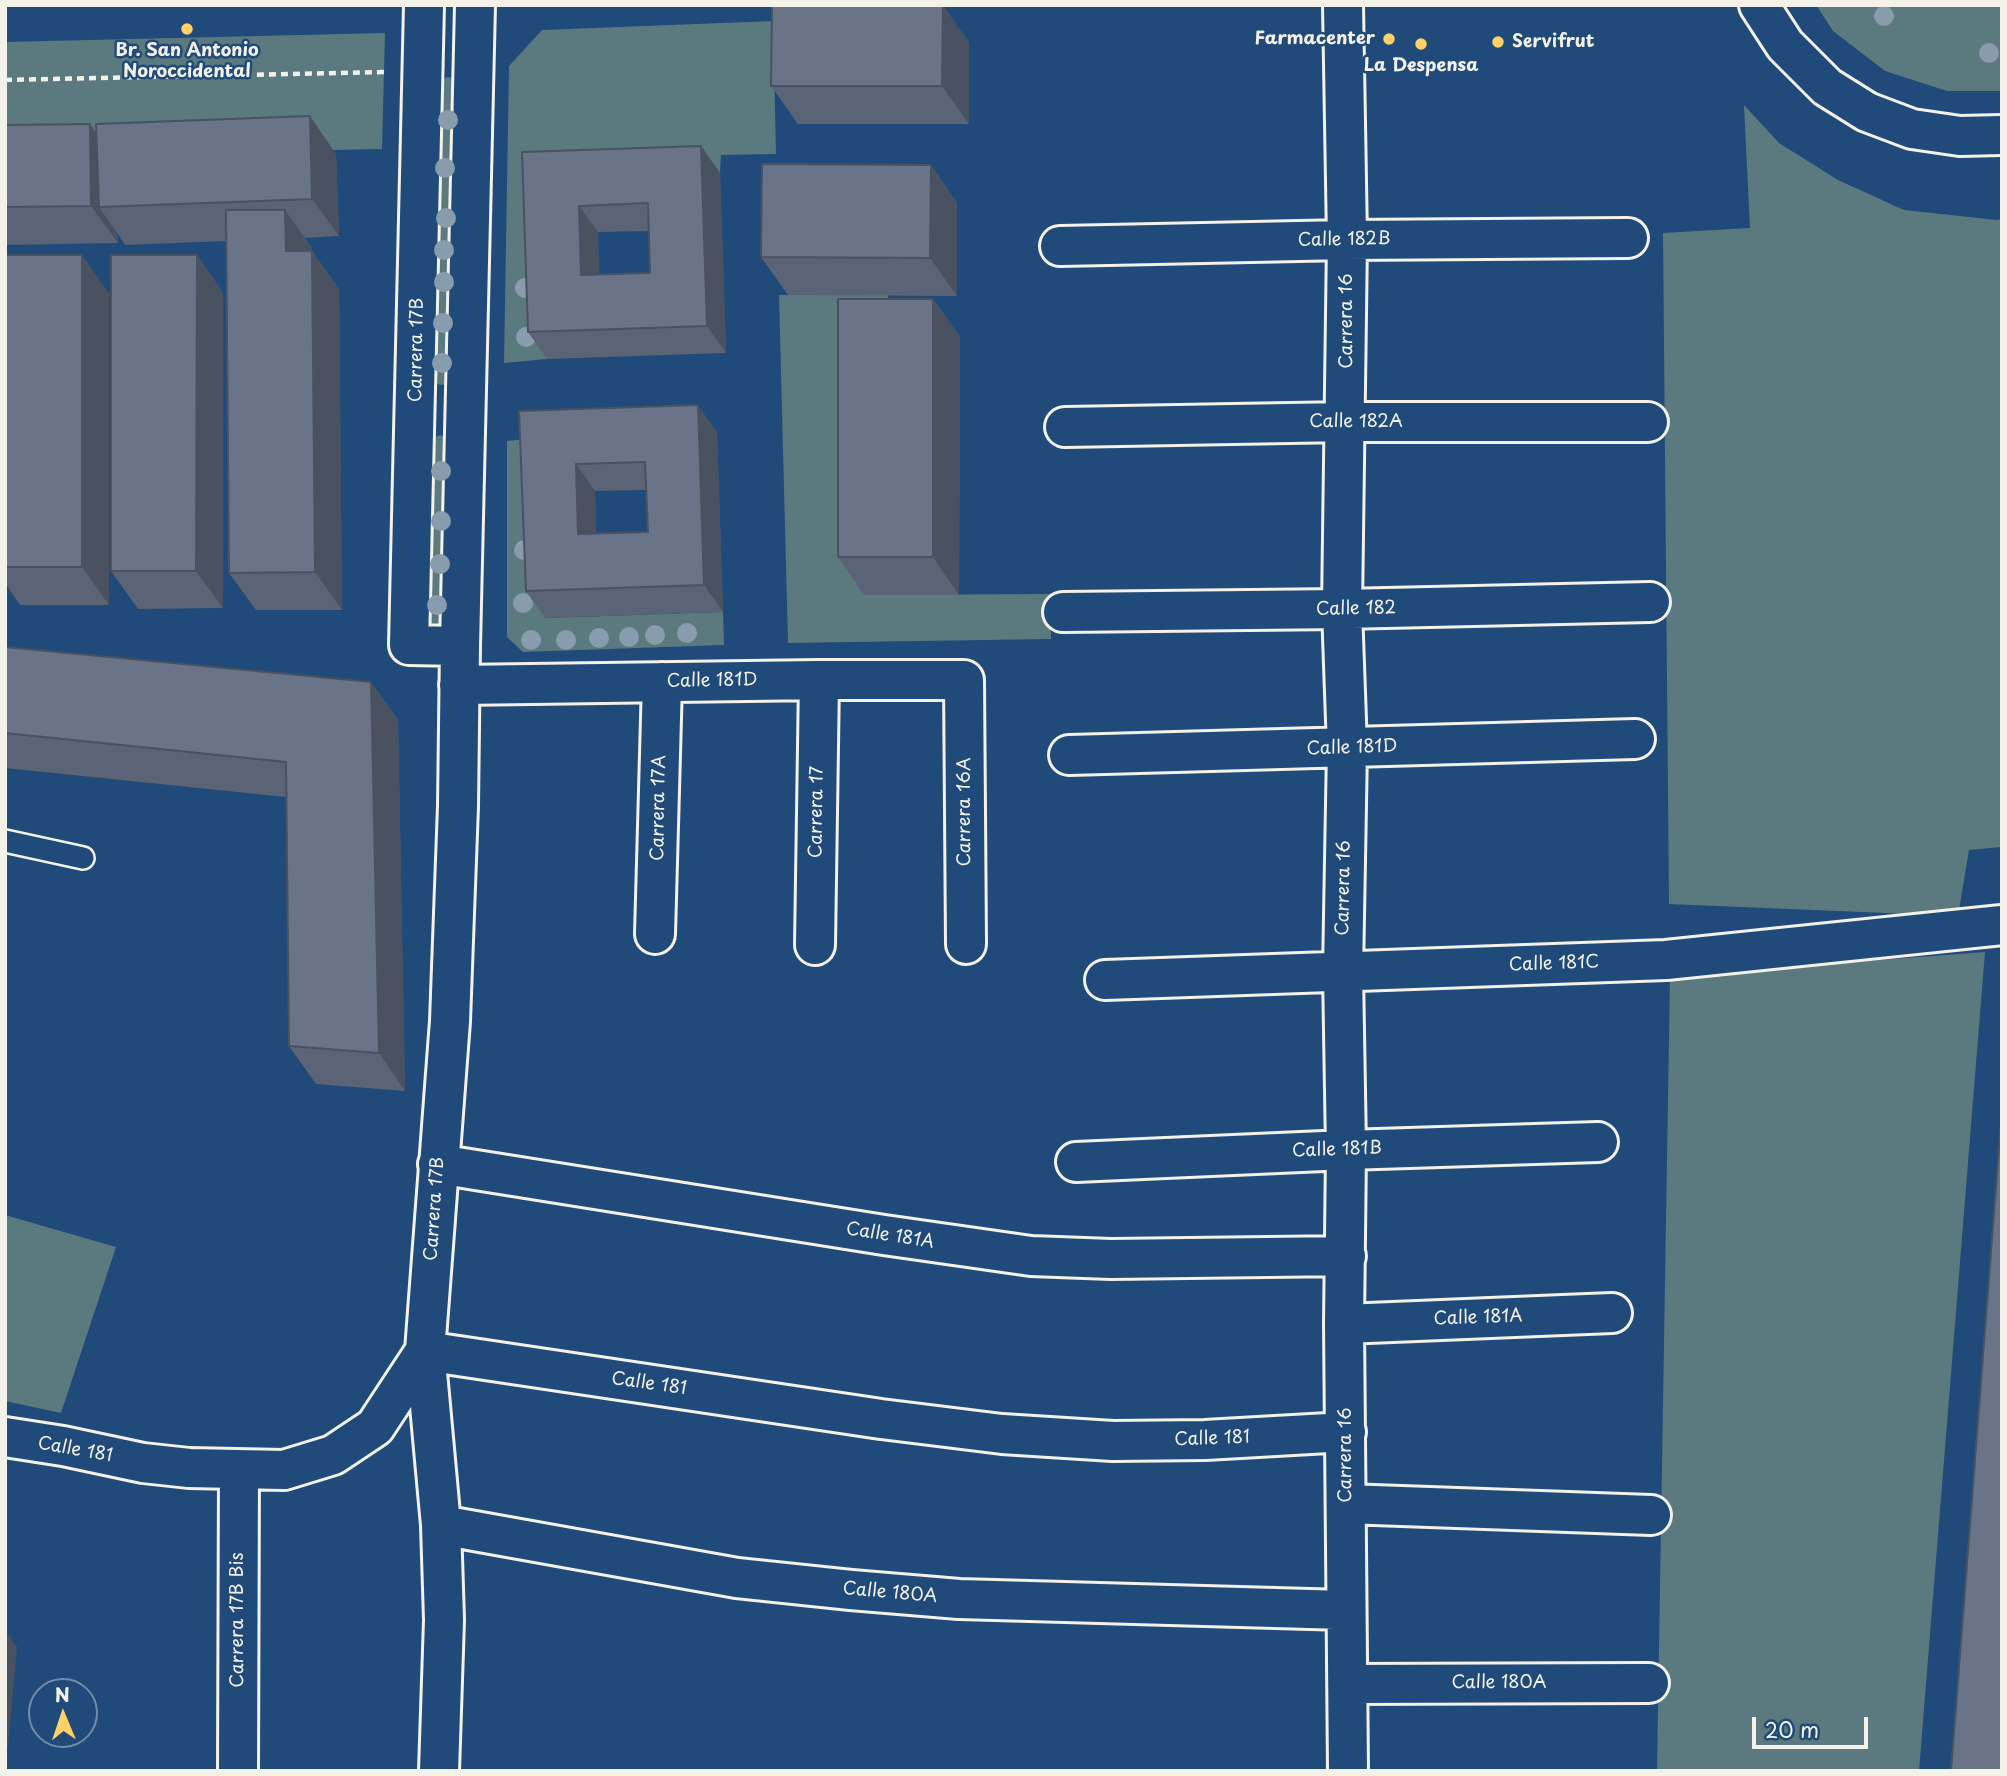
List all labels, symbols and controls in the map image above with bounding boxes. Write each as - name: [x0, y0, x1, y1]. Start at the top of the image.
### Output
- marker: Br. San Antonio Noroccidental: [179, 21, 195, 37]
- place label: Farmacenter: [1255, 28, 1375, 50]
- marker: Farmacenter: [1381, 31, 1397, 47]
- place label: Servifrut: [1512, 31, 1594, 53]
- marker: Servifrut: [1490, 34, 1506, 50]
- marker: La Despensa: [1413, 36, 1429, 52]
- place label: Br. San Antonio Noroccidental: [115, 40, 259, 82]
- place label: La Despensa: [1364, 55, 1478, 77]
- street label: Calle 182B: [1297, 228, 1391, 252]
- street label: Carrera 16: [1336, 273, 1358, 369]
- street label: Carrera 17B: [405, 298, 429, 402]
- street label: Calle 182A: [1309, 411, 1403, 433]
- street label: Calle 182: [1316, 598, 1396, 620]
- street label: Calle 181D: [666, 669, 758, 693]
- street label: Calle 181D: [1306, 736, 1398, 760]
- street label: Carrera 17A: [647, 755, 671, 861]
- street label: Carrera 16A: [954, 758, 976, 866]
- street label: Carrera 17: [805, 766, 829, 858]
- street label: Carrera 16: [1332, 840, 1356, 936]
- street label: Calle 181C: [1508, 952, 1600, 976]
- street label: Calle 181B: [1292, 1138, 1382, 1162]
- street label: Carrera 17B: [421, 1156, 449, 1262]
- street label: Calle 181A: [844, 1218, 936, 1254]
- street label: Calle 181A: [1433, 1306, 1523, 1330]
- street label: Calle 181: [610, 1368, 688, 1400]
- street label: Carrera 16: [1335, 1407, 1357, 1503]
- street label: Calle 181: [1174, 1427, 1250, 1451]
- street label: Calle 181: [36, 1433, 114, 1467]
- street label: Carrera 17B Bis: [227, 1552, 249, 1688]
- street label: Calle 180A: [842, 1578, 938, 1608]
- street label: Calle 180A: [1452, 1672, 1546, 1694]
- north arrow: [28, 1678, 98, 1748]
- text: N: [54, 1680, 70, 1708]
- scale bar: [1755, 1702, 1870, 1746]
- text: 20 m: [1765, 1713, 1819, 1745]

